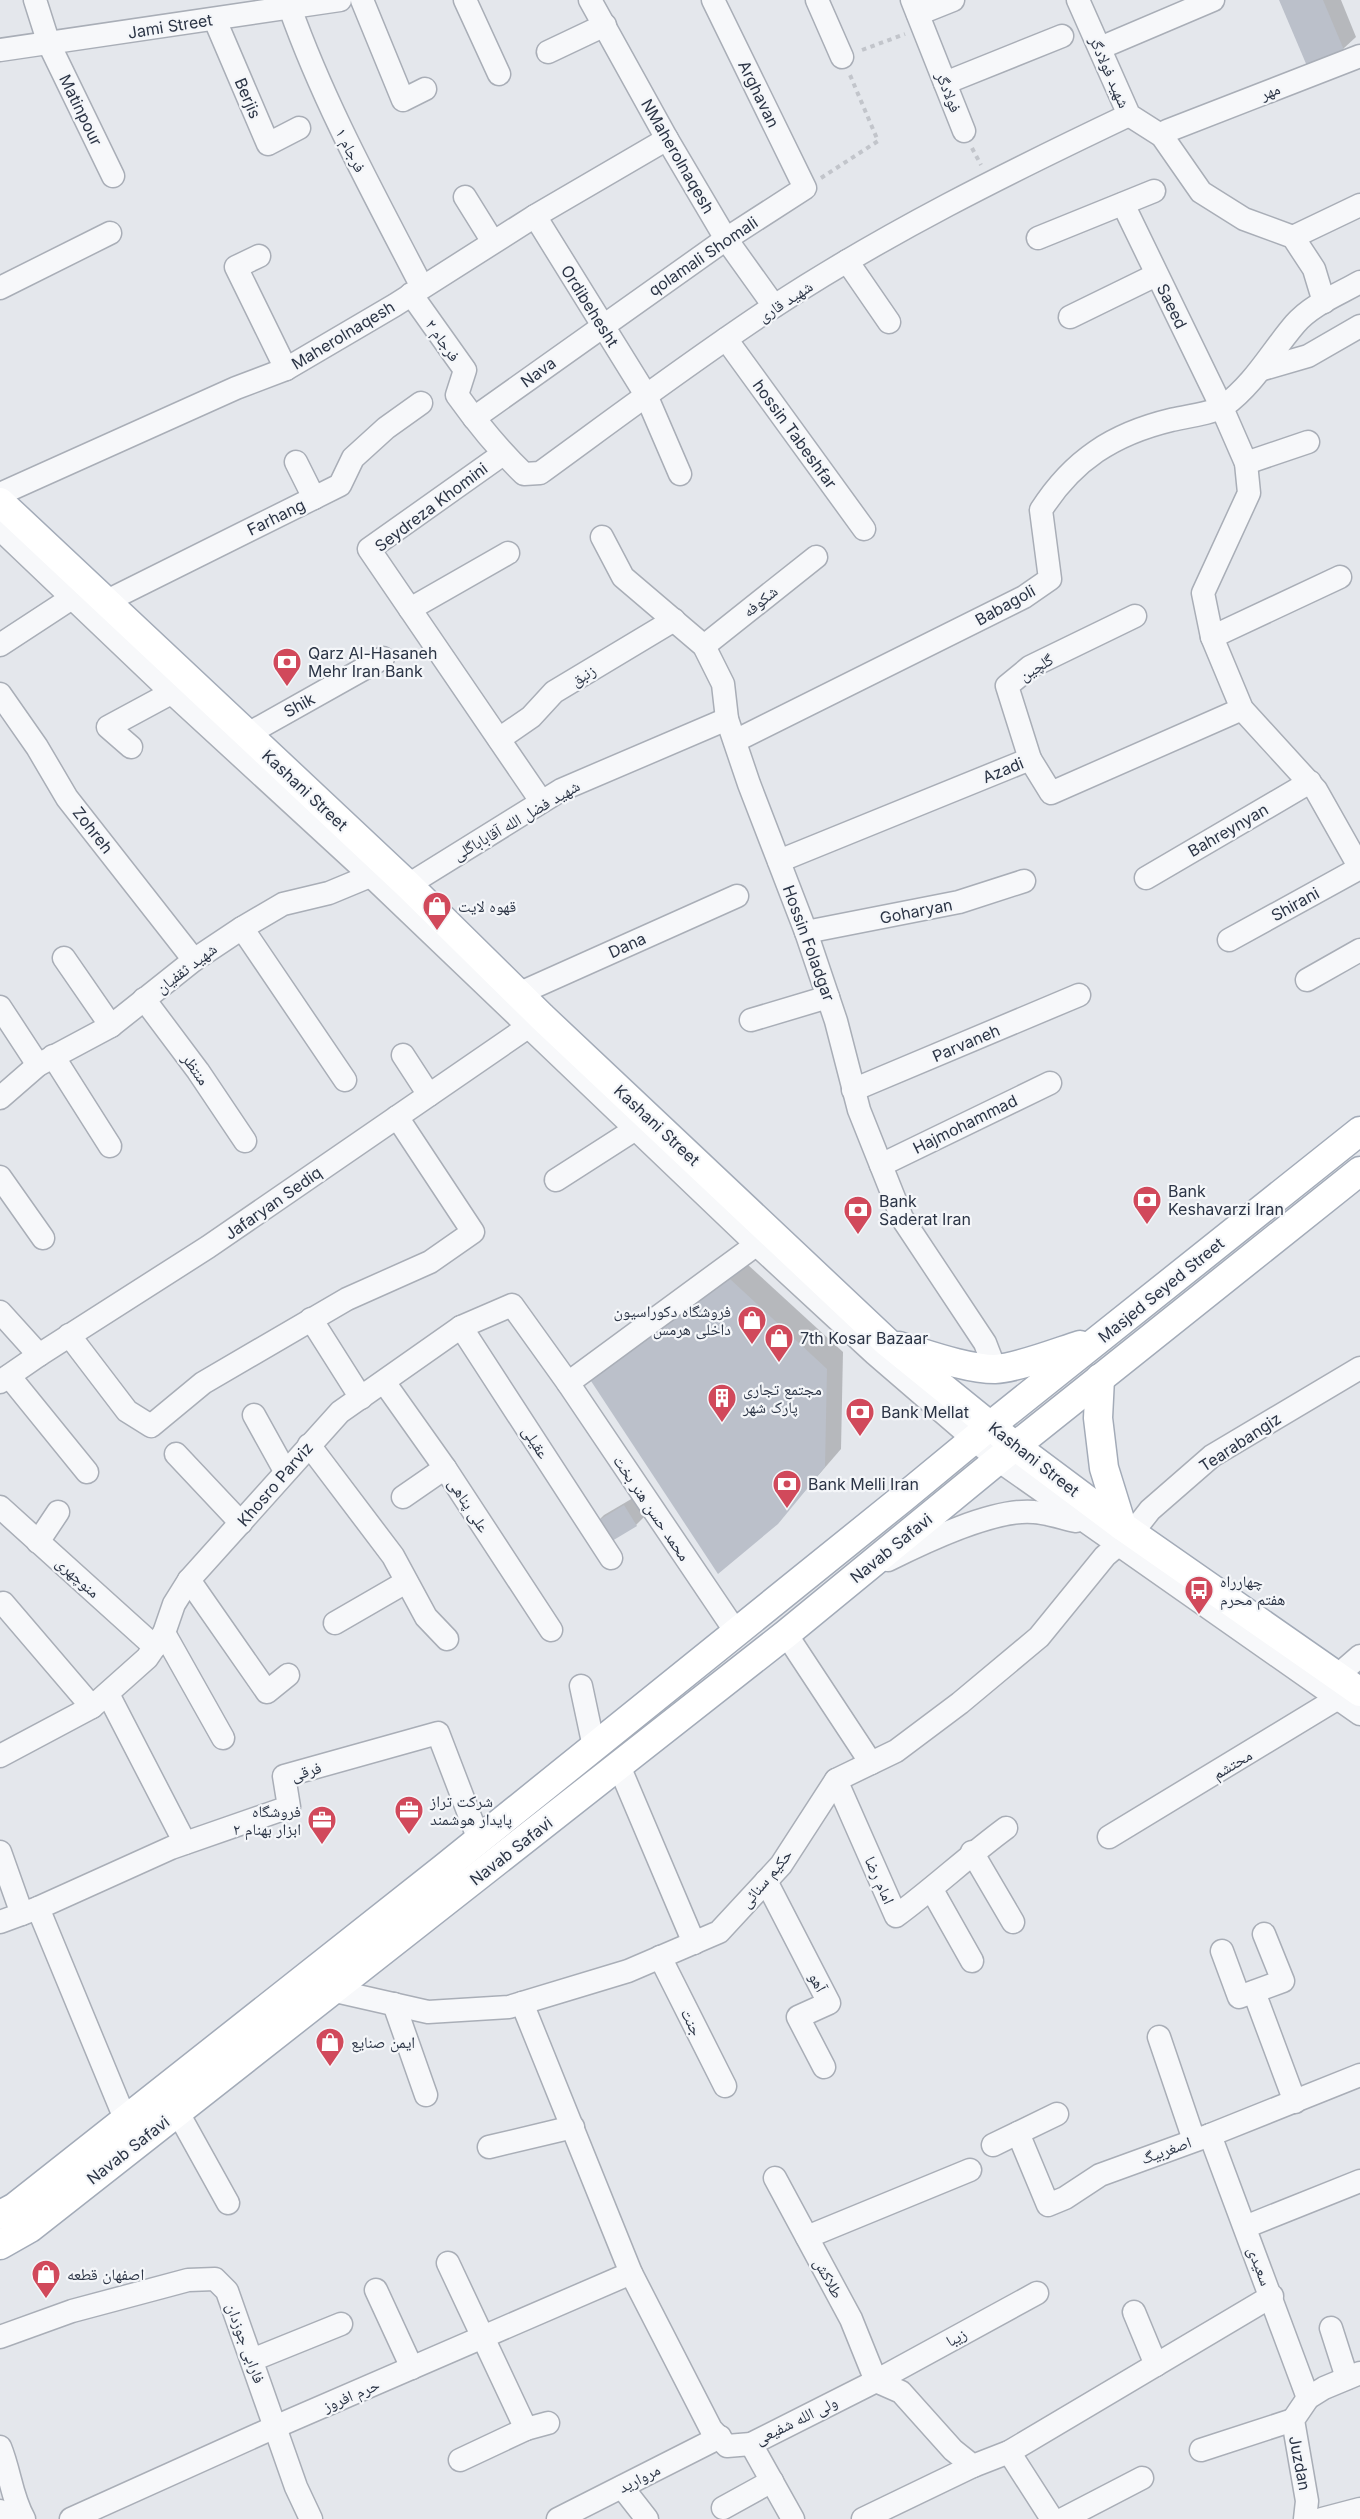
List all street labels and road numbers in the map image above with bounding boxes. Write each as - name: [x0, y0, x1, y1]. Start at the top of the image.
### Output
- street label: Jami Street: [126, 9, 214, 43]
- street label: شهید فولادگر: [1085, 32, 1135, 111]
- street label: Arghavan: [734, 57, 784, 131]
- street label: فولادگر: [931, 68, 966, 115]
- street label: Matinpour: [55, 71, 107, 149]
- street label: Berjis: [231, 75, 265, 121]
- street label: مهر: [1256, 78, 1283, 104]
- street label: NMaherolnaqesh: [637, 95, 719, 217]
- street label: فرجام ۱: [331, 125, 371, 176]
- street label: qolamali Shomali: [645, 212, 761, 300]
- street label: Ordibehesht: [557, 261, 623, 351]
- street label: شهید قاری: [754, 276, 817, 327]
- street label: Saeed: [1153, 280, 1191, 332]
- street label: Maherolnaqesh: [288, 296, 398, 374]
- street label: فرجام ۲: [421, 315, 465, 366]
- street label: Nava: [516, 353, 560, 391]
- street label: hossin Tabeshfar: [749, 376, 841, 492]
- street label: Seydreza Khomini: [371, 458, 491, 556]
- street label: Farhang: [244, 494, 308, 540]
- street label: Babagoli: [971, 580, 1039, 630]
- street label: شکوفه: [738, 581, 782, 621]
- street label: گلچین: [1015, 649, 1058, 686]
- street label: زنبق: [567, 660, 600, 691]
- street label: Shik: [280, 688, 318, 722]
- street label: Kashani Street: [258, 745, 352, 835]
- street label: Azadi: [980, 753, 1026, 787]
- street label: شهید فضل الله آقاباباگلی: [449, 775, 584, 865]
- street label: Bahreynyan: [1184, 799, 1272, 861]
- street label: Zohreh: [69, 803, 117, 857]
- street label: Hossin Foladgar: [779, 882, 839, 1004]
- street label: Shirani: [1267, 883, 1323, 925]
- street label: Goharyan: [878, 894, 954, 928]
- street label: Dana: [605, 928, 649, 962]
- street label: شهید ثقفیان: [151, 938, 221, 998]
- street label: Parvaneh: [929, 1020, 1003, 1066]
- street label: منتظر: [177, 1048, 214, 1089]
- street label: Kashani Street: [610, 1080, 704, 1170]
- street label: Hajmohammad: [910, 1090, 1020, 1158]
- street label: Jafaryan Sediq: [221, 1162, 325, 1244]
- street label: Masjed Seyed Street: [1094, 1233, 1228, 1347]
- street label: Tearabangiz: [1195, 1408, 1285, 1476]
- street label: Kashani Street: [985, 1417, 1083, 1501]
- street label: عقیلی: [517, 1422, 554, 1463]
- street label: Khosro Parviz: [233, 1438, 317, 1530]
- street label: محمد حسن هنر بخت: [608, 1451, 695, 1565]
- street label: علی پناهی: [443, 1474, 494, 1536]
- street label: Navab Safavi: [846, 1509, 936, 1587]
- street label: منوچهری: [51, 1552, 104, 1603]
- street label: محتشم: [1209, 1744, 1256, 1784]
- street label: فرقی: [288, 1757, 324, 1786]
- street label: Navab Safavi: [466, 1812, 556, 1890]
- street label: حکیم سنائی: [736, 1844, 797, 1912]
- street label: امام رضا: [860, 1853, 899, 1907]
- street label: آهو: [805, 1969, 832, 1996]
- street label: جنت: [677, 2005, 707, 2039]
- street label: Navab Safavi: [83, 2111, 173, 2189]
- street label: اصغربیگ: [1138, 2132, 1194, 2168]
- street label: سعیدی: [1242, 2244, 1277, 2289]
- street label: طلاکش: [809, 2254, 848, 2302]
- street label: فارابی جوزدان: [221, 2300, 270, 2386]
- street label: زیبا: [942, 2323, 970, 2351]
- street label: حرم افروز: [319, 2374, 383, 2417]
- street label: ولی الله شفیعی: [751, 2391, 841, 2449]
- street label: Juzdan: [1285, 2434, 1315, 2492]
- street label: مروارید: [615, 2459, 663, 2497]

